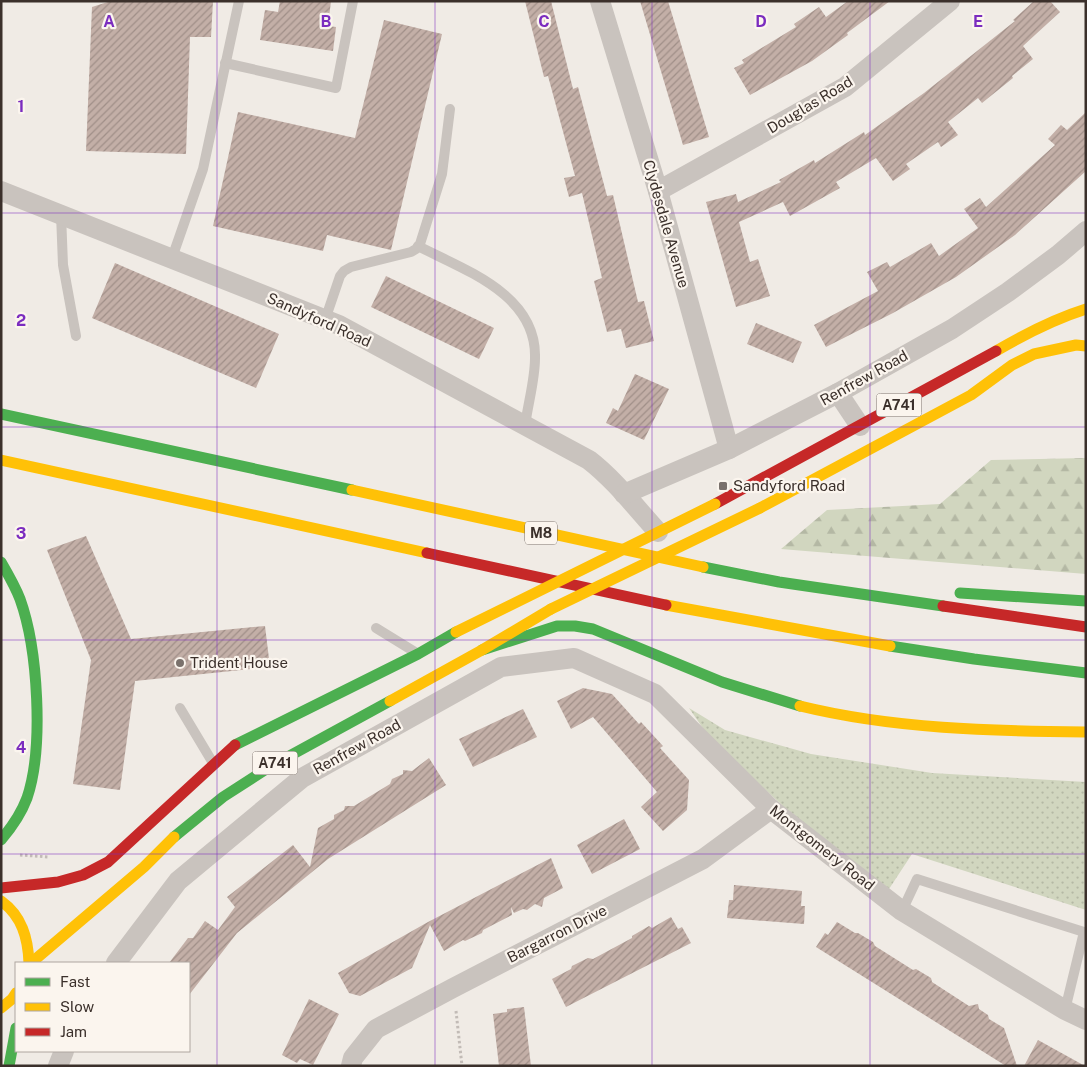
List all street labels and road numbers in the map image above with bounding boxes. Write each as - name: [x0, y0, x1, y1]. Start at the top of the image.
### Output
- street label: Douglas Road: [764, 72, 855, 137]
- street label: Clydesdale Avenue: [640, 158, 693, 290]
- street label: Sandyford Road: [264, 289, 374, 350]
- street label: Renfrew Road: [817, 346, 911, 409]
- road number: A741: [876, 394, 922, 416]
- road number: M8: [525, 522, 557, 544]
- street label: Renfrew Road: [310, 715, 404, 778]
- road number: A741: [252, 751, 298, 774]
- street label: Montgomery Road: [767, 801, 878, 894]
- street label: Bargarron Drive: [504, 901, 609, 966]

